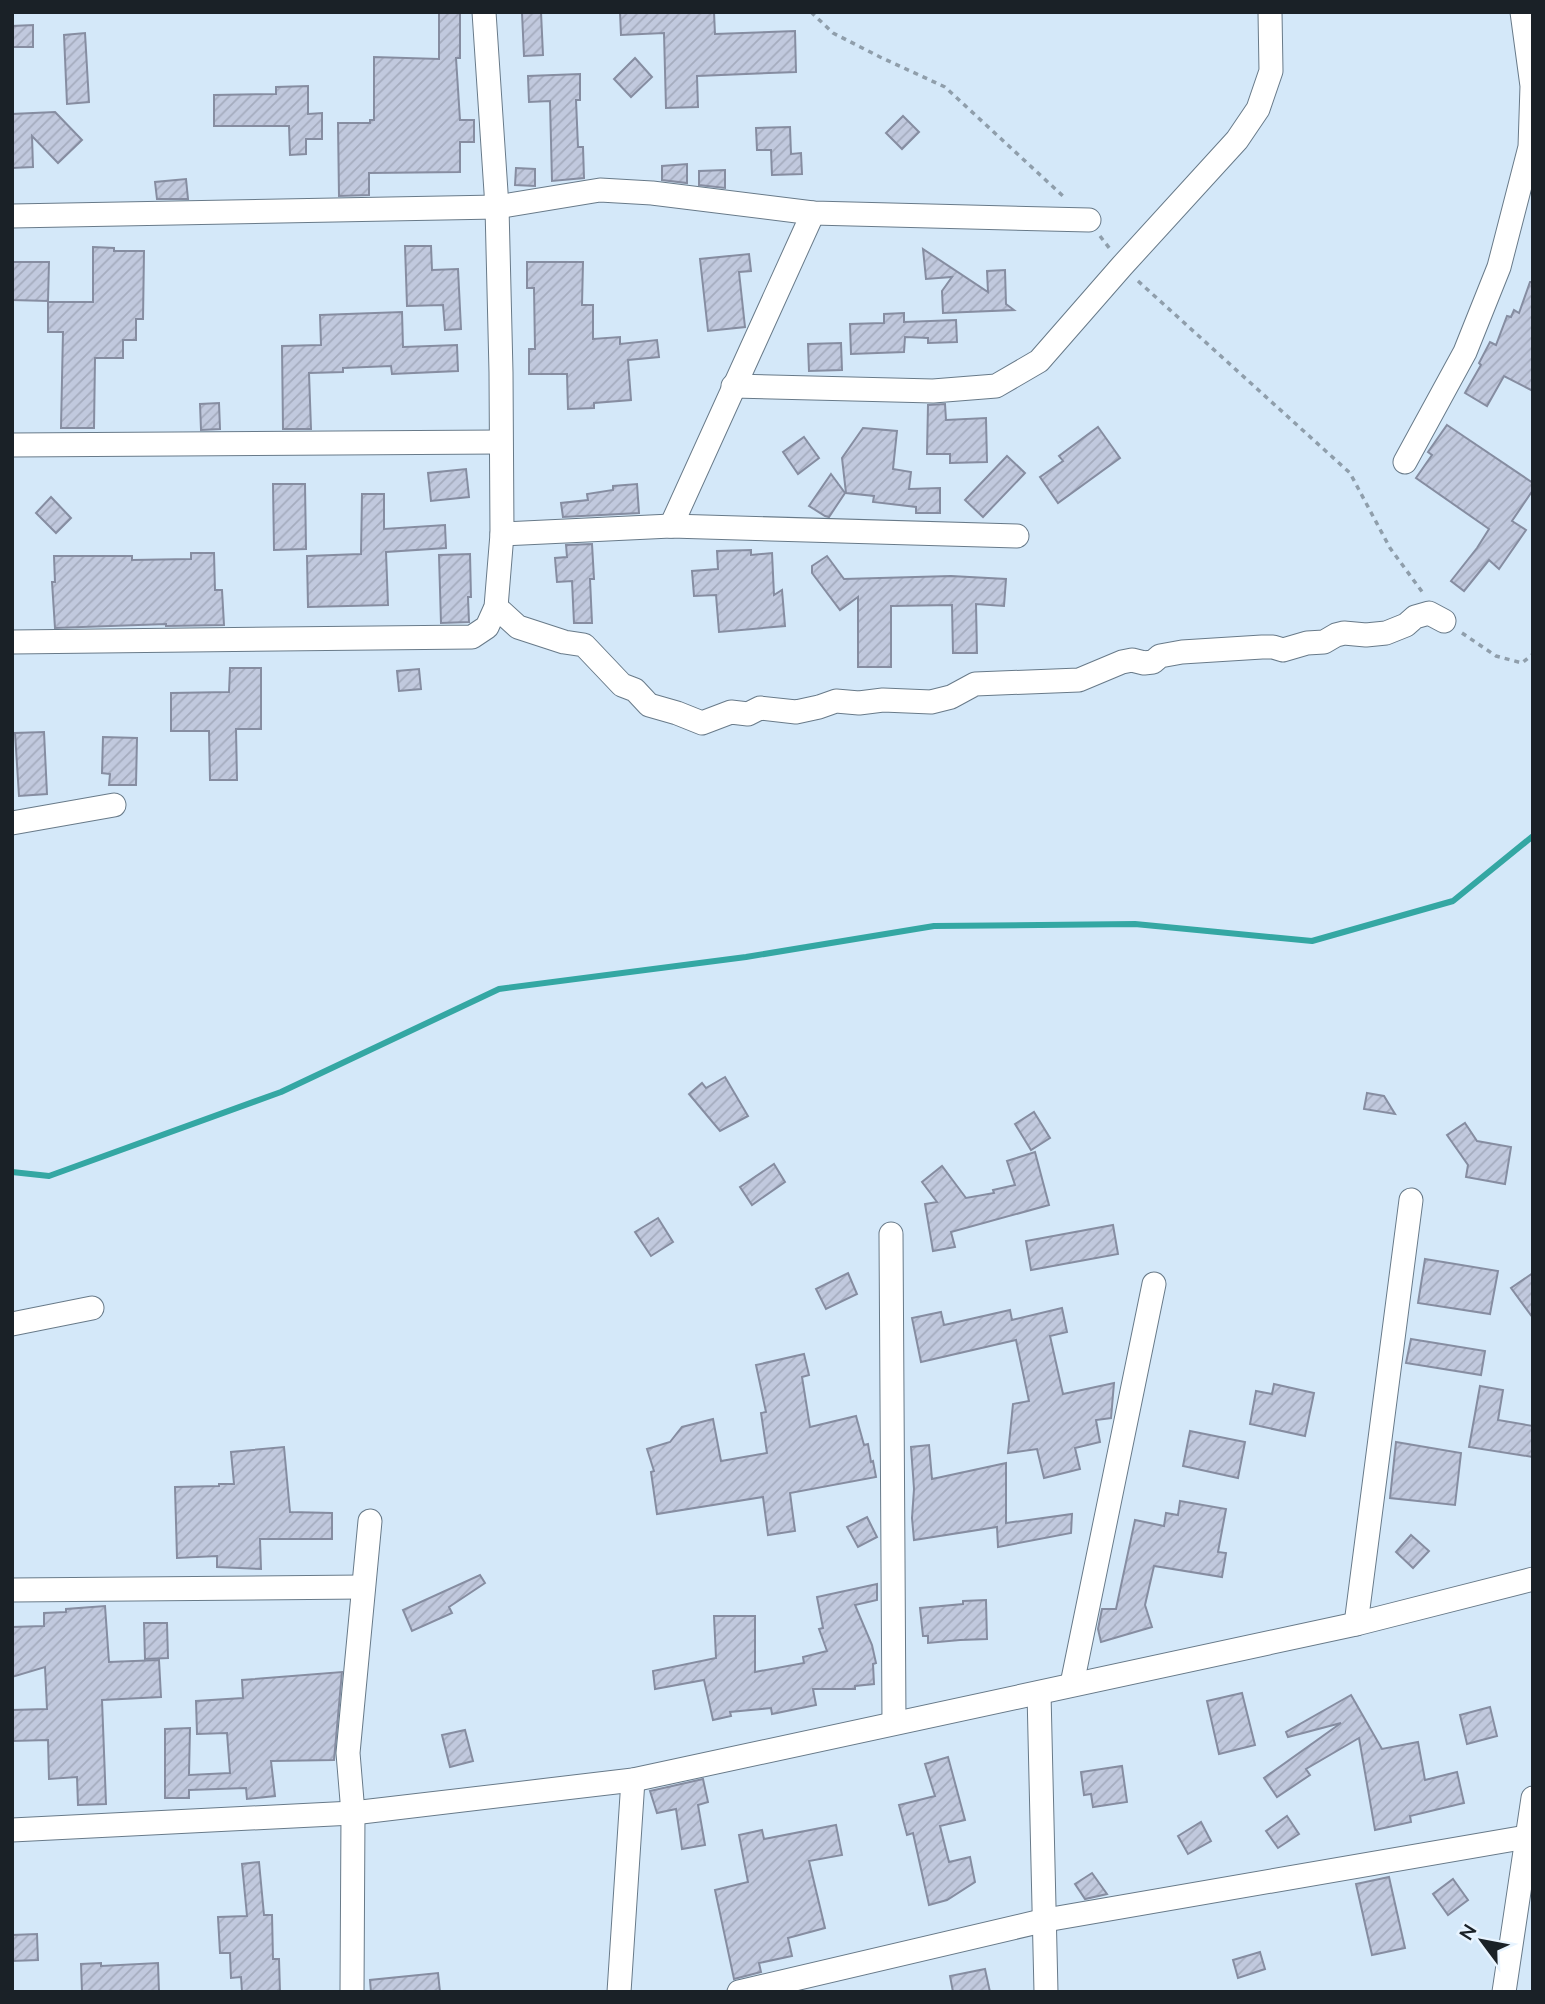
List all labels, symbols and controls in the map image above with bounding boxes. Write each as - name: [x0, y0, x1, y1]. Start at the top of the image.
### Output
- north arrow: [1447, 1906, 1517, 1976]
- text: N: [1454, 1920, 1482, 1944]

